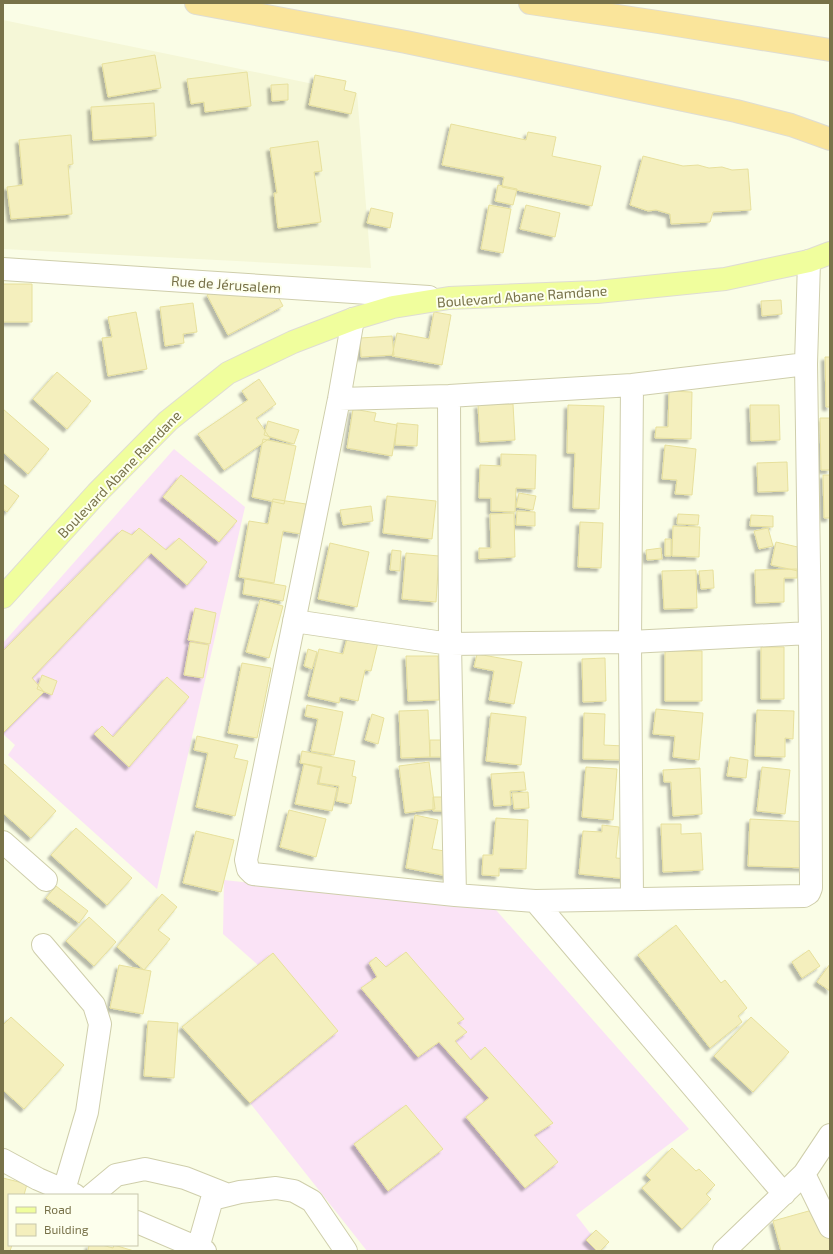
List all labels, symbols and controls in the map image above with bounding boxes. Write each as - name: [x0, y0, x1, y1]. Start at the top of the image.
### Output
- street label: Rue de Jérusalem: [170, 272, 282, 296]
- street label: Boulevard Abane Ramdane: [436, 282, 608, 310]
- street label: Boulevard Abane Ramdane: [54, 407, 184, 541]
- legend: [8, 1194, 138, 1246]
- text: Road: [44, 1202, 72, 1216]
- text: Building: [44, 1222, 89, 1236]

